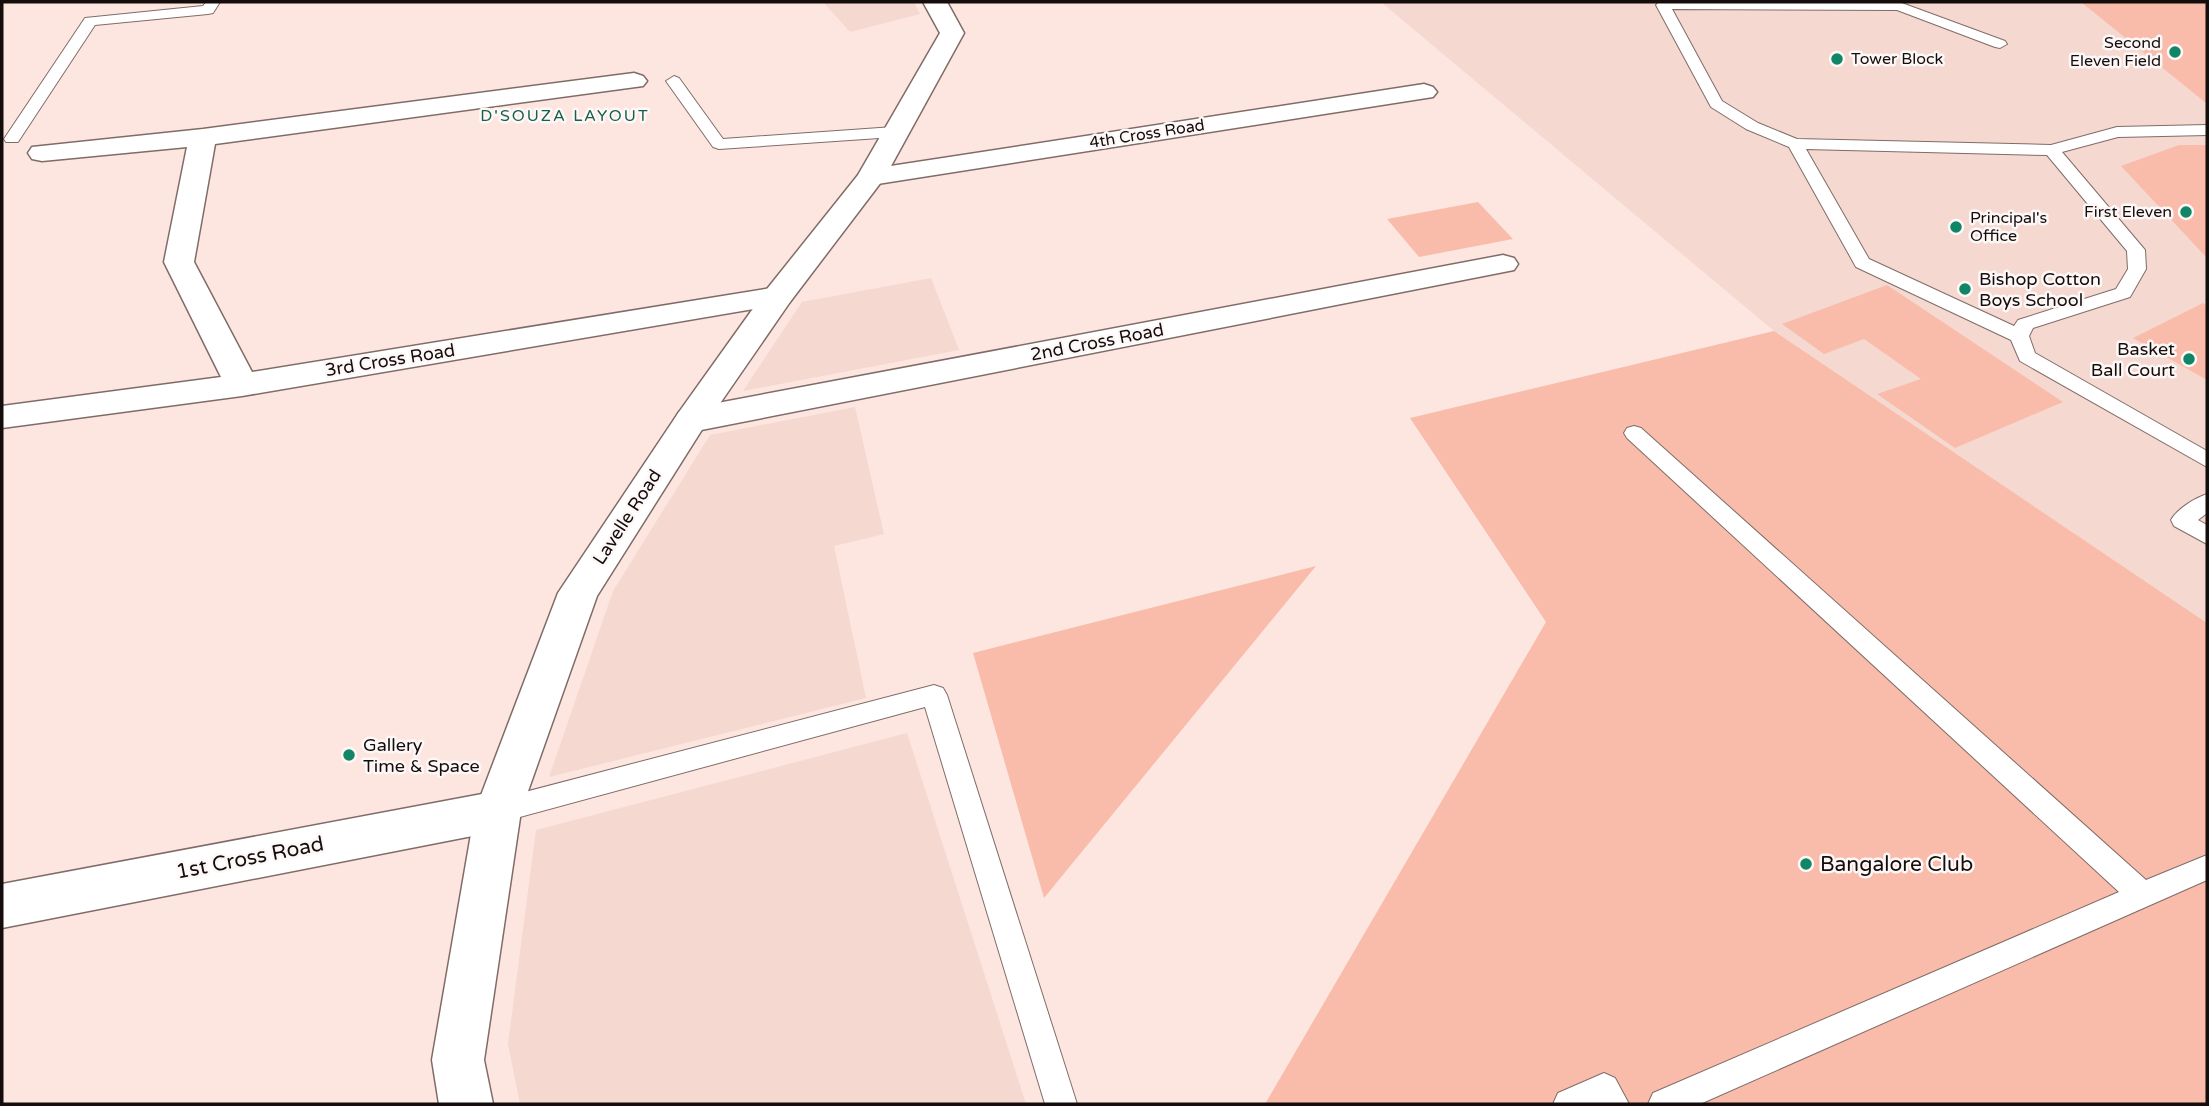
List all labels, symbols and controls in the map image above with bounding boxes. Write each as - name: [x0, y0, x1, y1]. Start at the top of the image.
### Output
- place label: Second Eleven Field: [2070, 33, 2161, 71]
- marker: Second Eleven Field: [2167, 44, 2183, 60]
- place label: Tower Block: [1851, 49, 1943, 69]
- marker: Tower Block: [1829, 51, 1845, 67]
- district label: D'SOUZA LAYOUT: [480, 106, 650, 126]
- street label: 4th Cross Road: [1088, 115, 1206, 153]
- place label: First Eleven: [2084, 202, 2172, 222]
- marker: First Eleven: [2178, 204, 2194, 220]
- place label: Principal's Office: [1970, 208, 2047, 246]
- marker: Principal's Office: [1948, 219, 1964, 235]
- place label: Bishop Cotton Boys School: [1979, 268, 2101, 311]
- marker: Bishop Cotton Boys School: [1957, 281, 1973, 297]
- street label: 2nd Cross Road: [1028, 318, 1166, 366]
- place label: Basket Ball Court: [2091, 338, 2175, 381]
- street label: 3rd Cross Road: [324, 339, 456, 381]
- marker: Basket Ball Court: [2181, 351, 2197, 367]
- street label: Lavelle Road: [588, 465, 666, 569]
- place label: Gallery Time & Space: [363, 734, 480, 777]
- marker: Gallery Time & Space: [341, 747, 357, 763]
- street label: 1st Cross Road: [174, 831, 326, 885]
- place label: Bangalore Club: [1820, 852, 1973, 877]
- marker: Bangalore Club: [1798, 856, 1814, 872]

